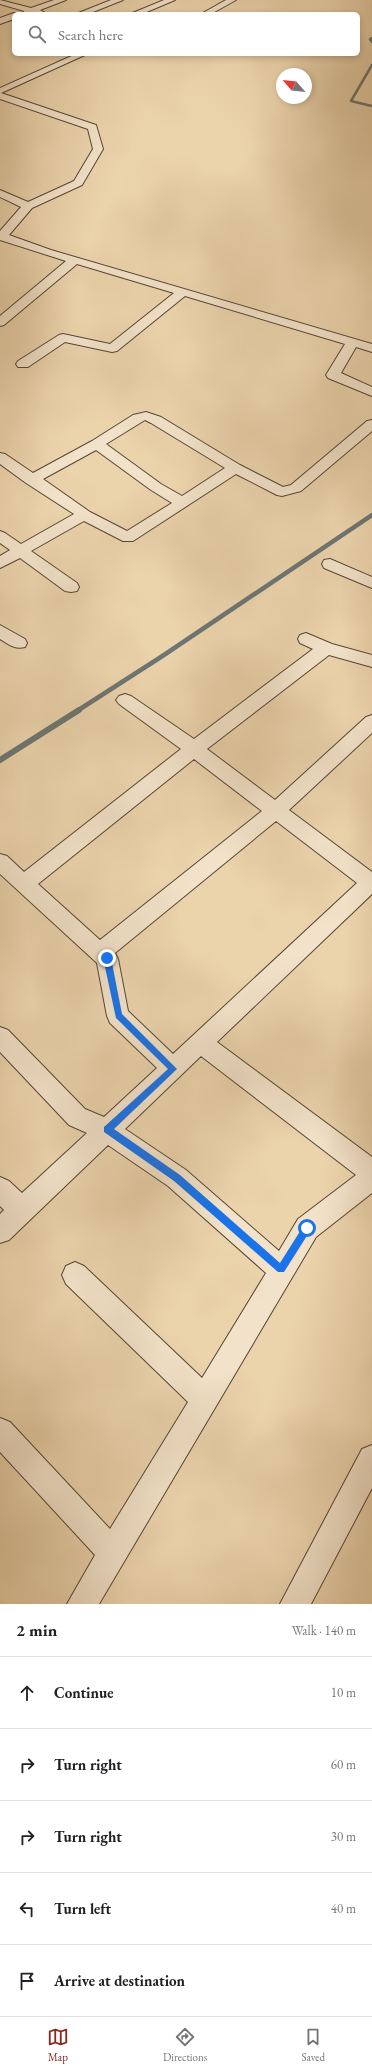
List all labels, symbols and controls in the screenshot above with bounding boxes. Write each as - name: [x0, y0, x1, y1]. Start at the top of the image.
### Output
- search box: [12, 12, 360, 56]
- icon: search: [26, 23, 48, 45]
- text: Search here: [58, 25, 123, 44]
- north arrow: [276, 68, 312, 104]
- route end: [98, 949, 116, 967]
- route start: [298, 1219, 316, 1237]
- text: 2 min: [16, 1619, 57, 1641]
- text: Walk · 140 m: [292, 1622, 356, 1639]
- icon: ahead: [16, 1682, 38, 1704]
- text: Continue: [54, 1683, 114, 1702]
- text: 10 m: [331, 1684, 356, 1701]
- icon: right: [16, 1754, 38, 1776]
- text: Turn right: [54, 1755, 122, 1774]
- text: 60 m: [331, 1756, 356, 1773]
- icon: right: [16, 1826, 38, 1848]
- text: Turn right: [54, 1827, 122, 1846]
- text: 30 m: [331, 1828, 356, 1845]
- icon: left: [16, 1898, 38, 1920]
- text: Turn left: [54, 1899, 111, 1918]
- text: 40 m: [331, 1900, 356, 1917]
- icon: arrive: [16, 1970, 38, 1992]
- text: Arrive at destination: [54, 1971, 185, 1990]
- tab: Map: [47, 2026, 69, 2064]
- tab: Directions: [163, 2026, 207, 2064]
- tab: Saved: [301, 2026, 325, 2064]

